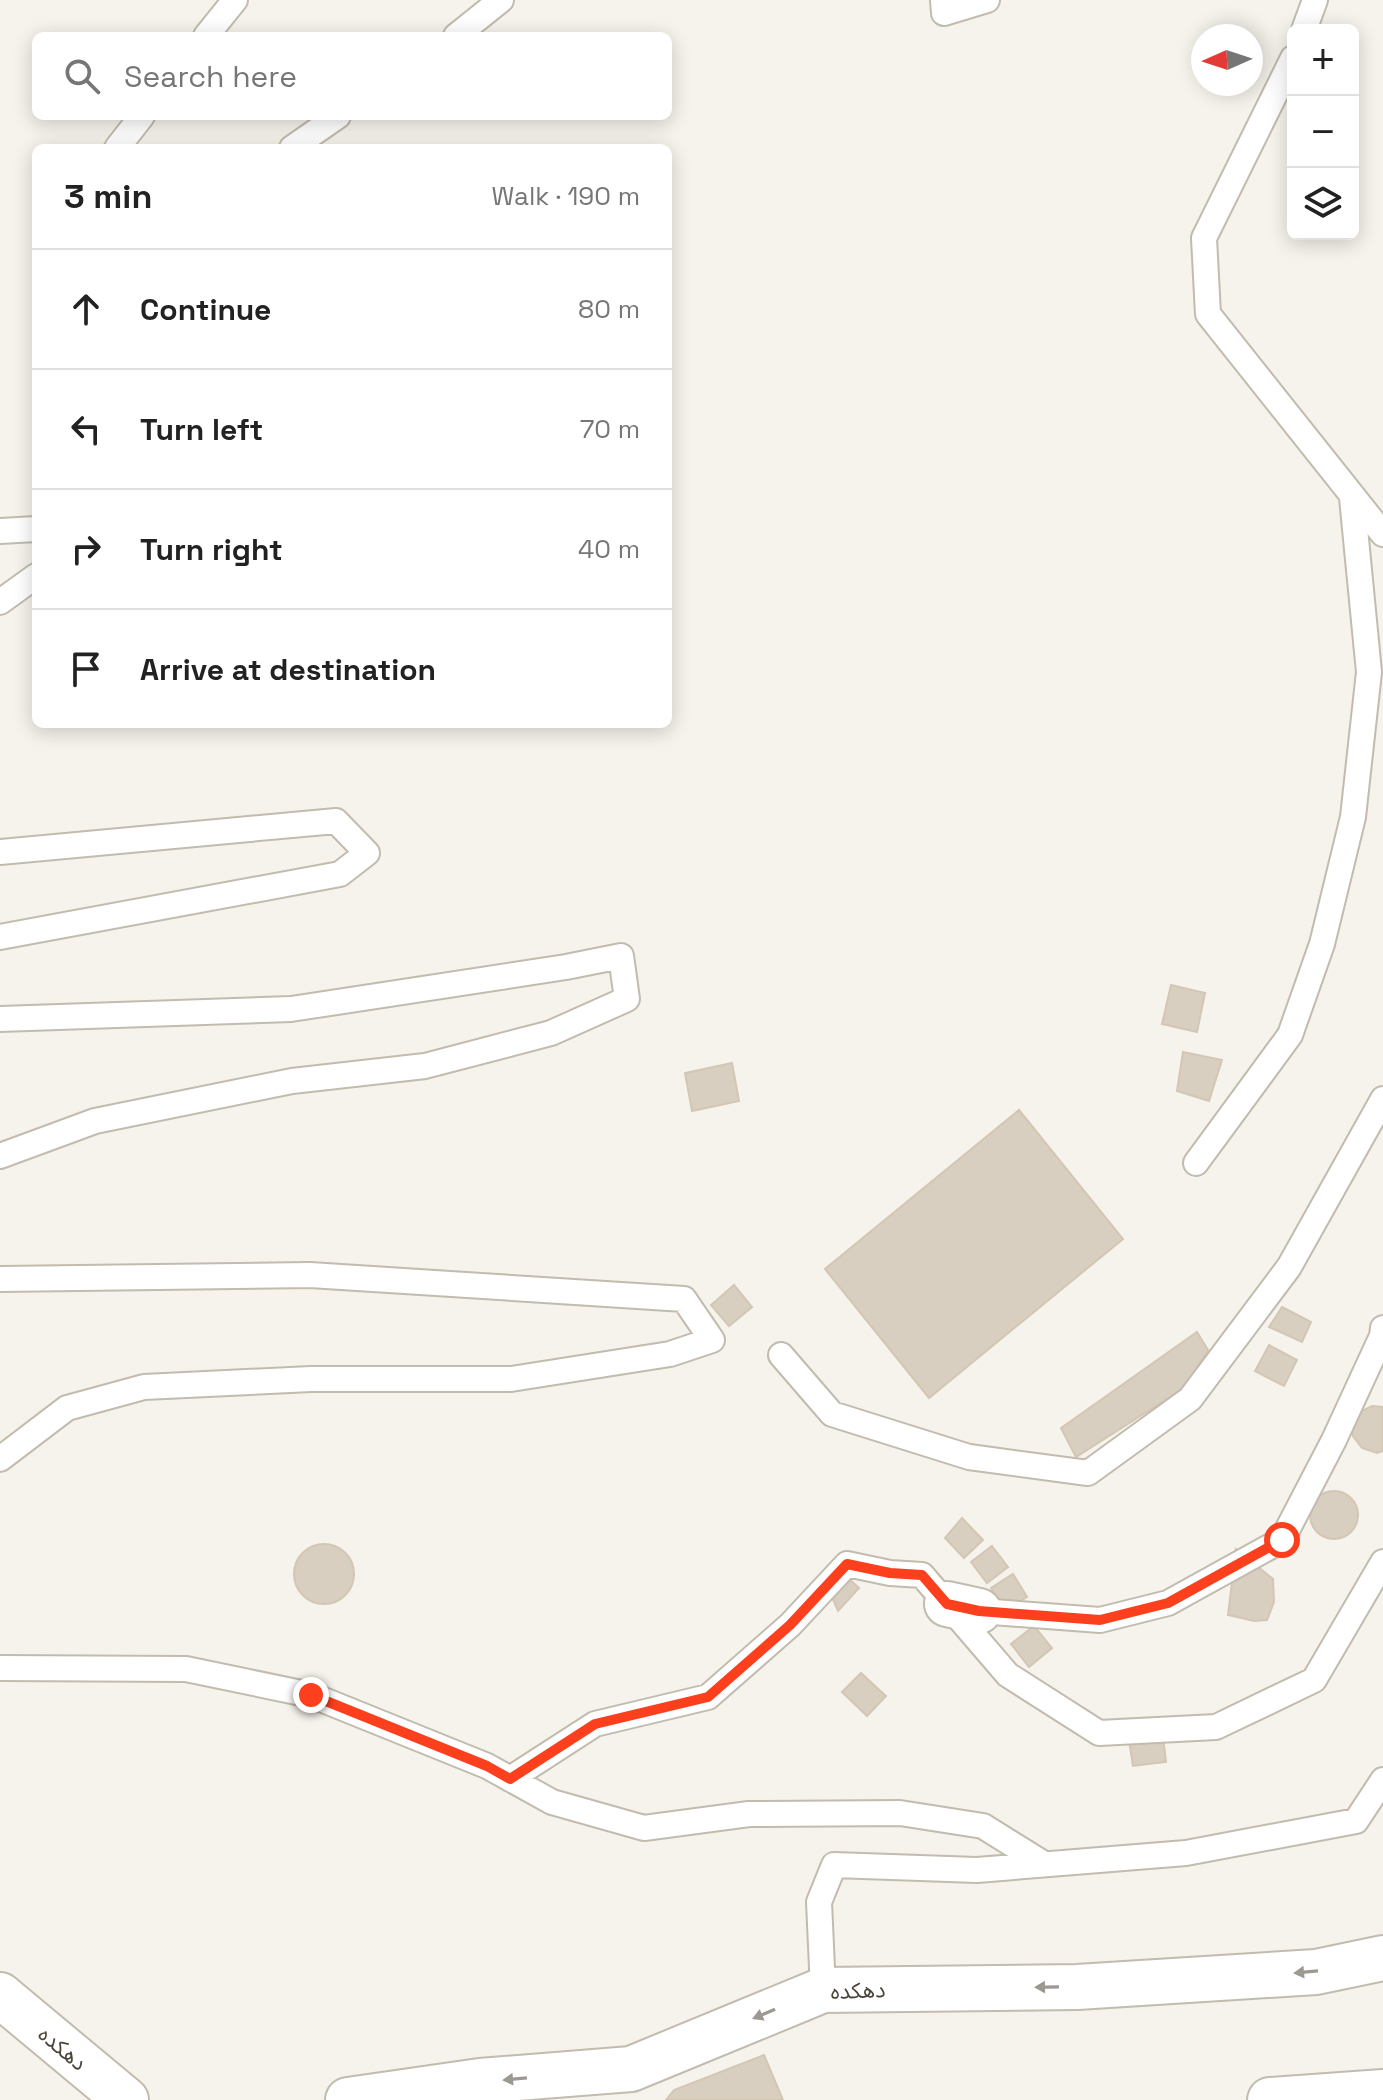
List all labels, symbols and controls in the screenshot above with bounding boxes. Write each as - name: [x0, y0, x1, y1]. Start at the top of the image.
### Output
- north arrow: [1191, 24, 1263, 96]
- map controls: [1287, 24, 1359, 240]
- button: +: [1287, 24, 1359, 96]
- search box: [32, 32, 672, 120]
- icon: search: [60, 54, 104, 98]
- text: Search here: [124, 57, 297, 96]
- button: −: [1287, 96, 1359, 168]
- button: layers: [1287, 168, 1359, 240]
- text: 3 min: [64, 175, 152, 218]
- text: Walk · 190 m: [491, 179, 640, 213]
- icon: ahead: [64, 287, 108, 331]
- text: Continue: [140, 290, 271, 329]
- text: 80 m: [578, 292, 640, 326]
- icon: left: [64, 407, 108, 451]
- text: Turn left: [140, 410, 263, 449]
- text: 70 m: [580, 412, 640, 446]
- icon: right: [64, 527, 108, 571]
- text: Turn right: [140, 530, 283, 569]
- text: 40 m: [578, 532, 640, 566]
- icon: arrive: [64, 647, 108, 691]
- text: Arrive at destination: [140, 650, 436, 689]
- route start: [1264, 1522, 1300, 1558]
- route end: [293, 1677, 329, 1713]
- one-way arrow: [1293, 1966, 1318, 1979]
- street label: دهکده: [830, 1975, 886, 2005]
- one-way arrow: [1034, 1981, 1059, 1993]
- one-way arrow: [752, 2008, 776, 2021]
- street label: دهکده: [33, 2020, 93, 2076]
- one-way arrow: [502, 2072, 527, 2085]

